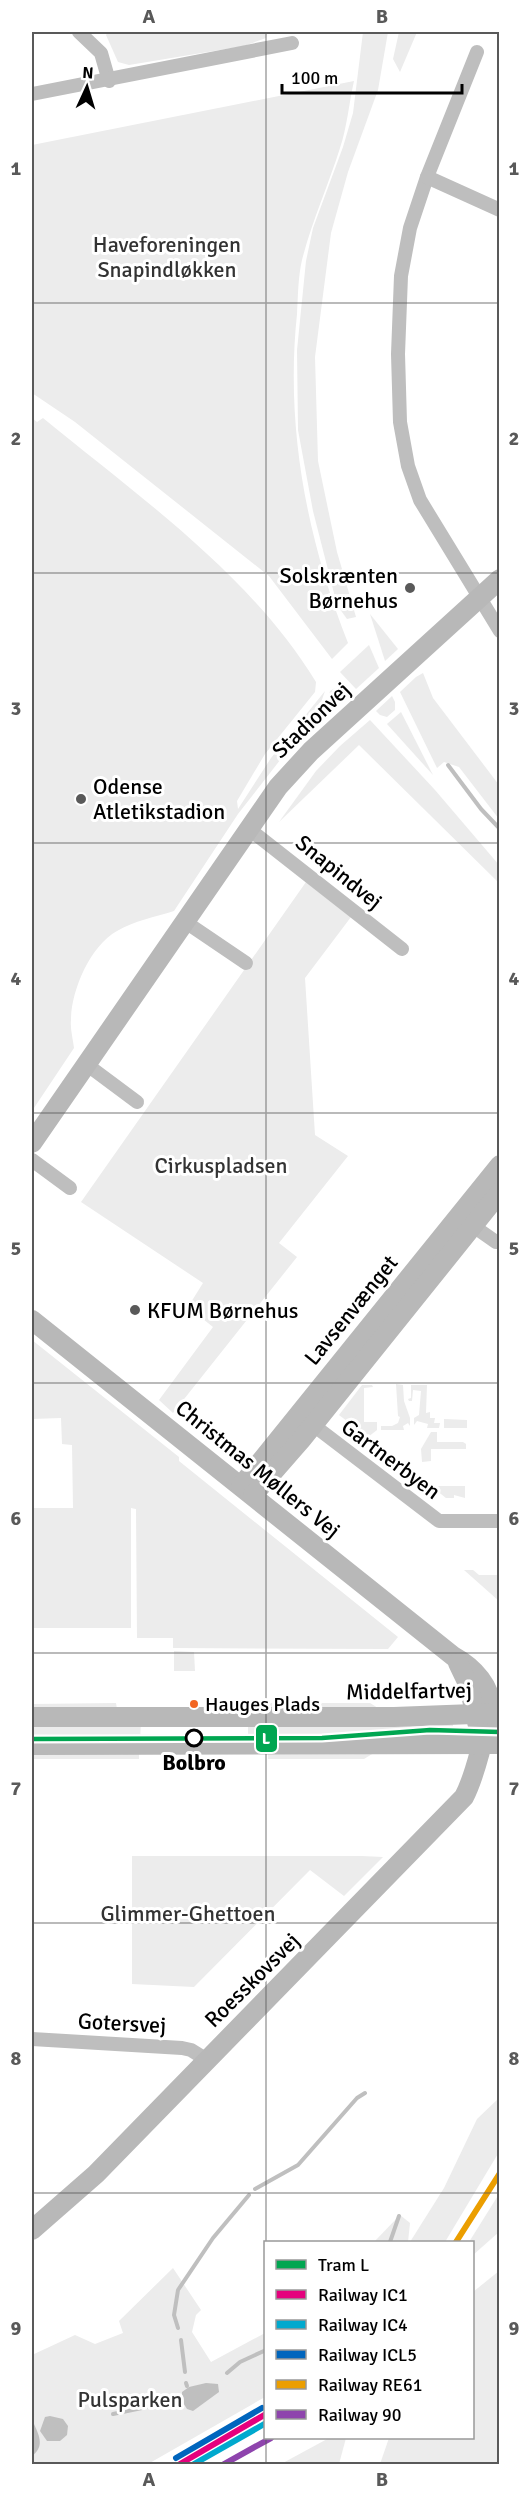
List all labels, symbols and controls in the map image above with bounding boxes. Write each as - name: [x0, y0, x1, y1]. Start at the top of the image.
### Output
- text: A: [143, 4, 156, 29]
- text: B: [376, 4, 388, 29]
- north arrow: [57, 57, 117, 117]
- scale bar: [282, 57, 462, 95]
- text: N: [82, 63, 94, 83]
- text: 100 m: [291, 67, 338, 89]
- text: 1: [11, 156, 22, 181]
- text: 1: [509, 156, 520, 181]
- park label: Haveforeningen Snapindløkken: [93, 231, 241, 283]
- text: 2: [11, 426, 21, 451]
- text: 2: [509, 426, 519, 451]
- place label: Solskrænten Børnehus: [280, 562, 398, 614]
- marker: Solskrænten Børnehus: [403, 581, 417, 595]
- street label: Stadionvej: [266, 676, 356, 764]
- text: 3: [11, 696, 21, 721]
- text: 3: [509, 696, 519, 721]
- place label: Odense Atletikstadion: [93, 773, 225, 825]
- marker: Odense Atletikstadion: [74, 792, 88, 806]
- street label: Snapindvej: [290, 829, 388, 915]
- text: 4: [11, 966, 22, 991]
- text: 4: [509, 966, 520, 991]
- park label: Cirkuspladsen: [154, 1152, 288, 1179]
- text: 5: [11, 1236, 21, 1261]
- text: 5: [509, 1236, 519, 1261]
- street label: Lavsenvænget: [298, 1249, 404, 1371]
- place label: KFUM Børnehus: [147, 1297, 298, 1324]
- marker: KFUM Børnehus: [128, 1303, 142, 1317]
- street label: Christmas Møllers Vej: [170, 1394, 346, 1544]
- street label: Gartnerbyen: [336, 1413, 446, 1505]
- text: 6: [11, 1506, 22, 1531]
- text: 6: [509, 1506, 520, 1531]
- street label: Middelfartvej: [346, 1676, 472, 1706]
- place label: Hauges Plads: [205, 1692, 320, 1717]
- marker: Hauges Plads: [188, 1698, 200, 1710]
- line badge: L: [255, 1724, 278, 1753]
- marker: Bolbro: [185, 1729, 203, 1747]
- text: L: [262, 1729, 271, 1749]
- place label: Bolbro: [162, 1749, 226, 1776]
- text: 7: [11, 1776, 22, 1801]
- text: 7: [509, 1776, 520, 1801]
- park label: Glimmer-Ghettoen: [100, 1900, 276, 1927]
- street label: Roesskovsvej: [199, 1927, 305, 2033]
- street label: Gotersvej: [77, 2007, 167, 2039]
- text: 8: [11, 2046, 22, 2071]
- text: 8: [509, 2046, 520, 2071]
- legend: [264, 2241, 474, 2439]
- text: Tram L: [318, 2254, 369, 2276]
- text: Railway IC1: [318, 2284, 408, 2306]
- text: Railway IC4: [318, 2314, 408, 2336]
- text: 9: [11, 2316, 22, 2341]
- text: 9: [509, 2316, 520, 2341]
- text: Railway ICL5: [318, 2344, 417, 2366]
- text: Railway RE61: [318, 2374, 422, 2396]
- park label: Pulsparken: [78, 2386, 182, 2413]
- text: Railway 90: [318, 2404, 401, 2426]
- text: A: [143, 2467, 156, 2492]
- text: B: [376, 2467, 388, 2492]

